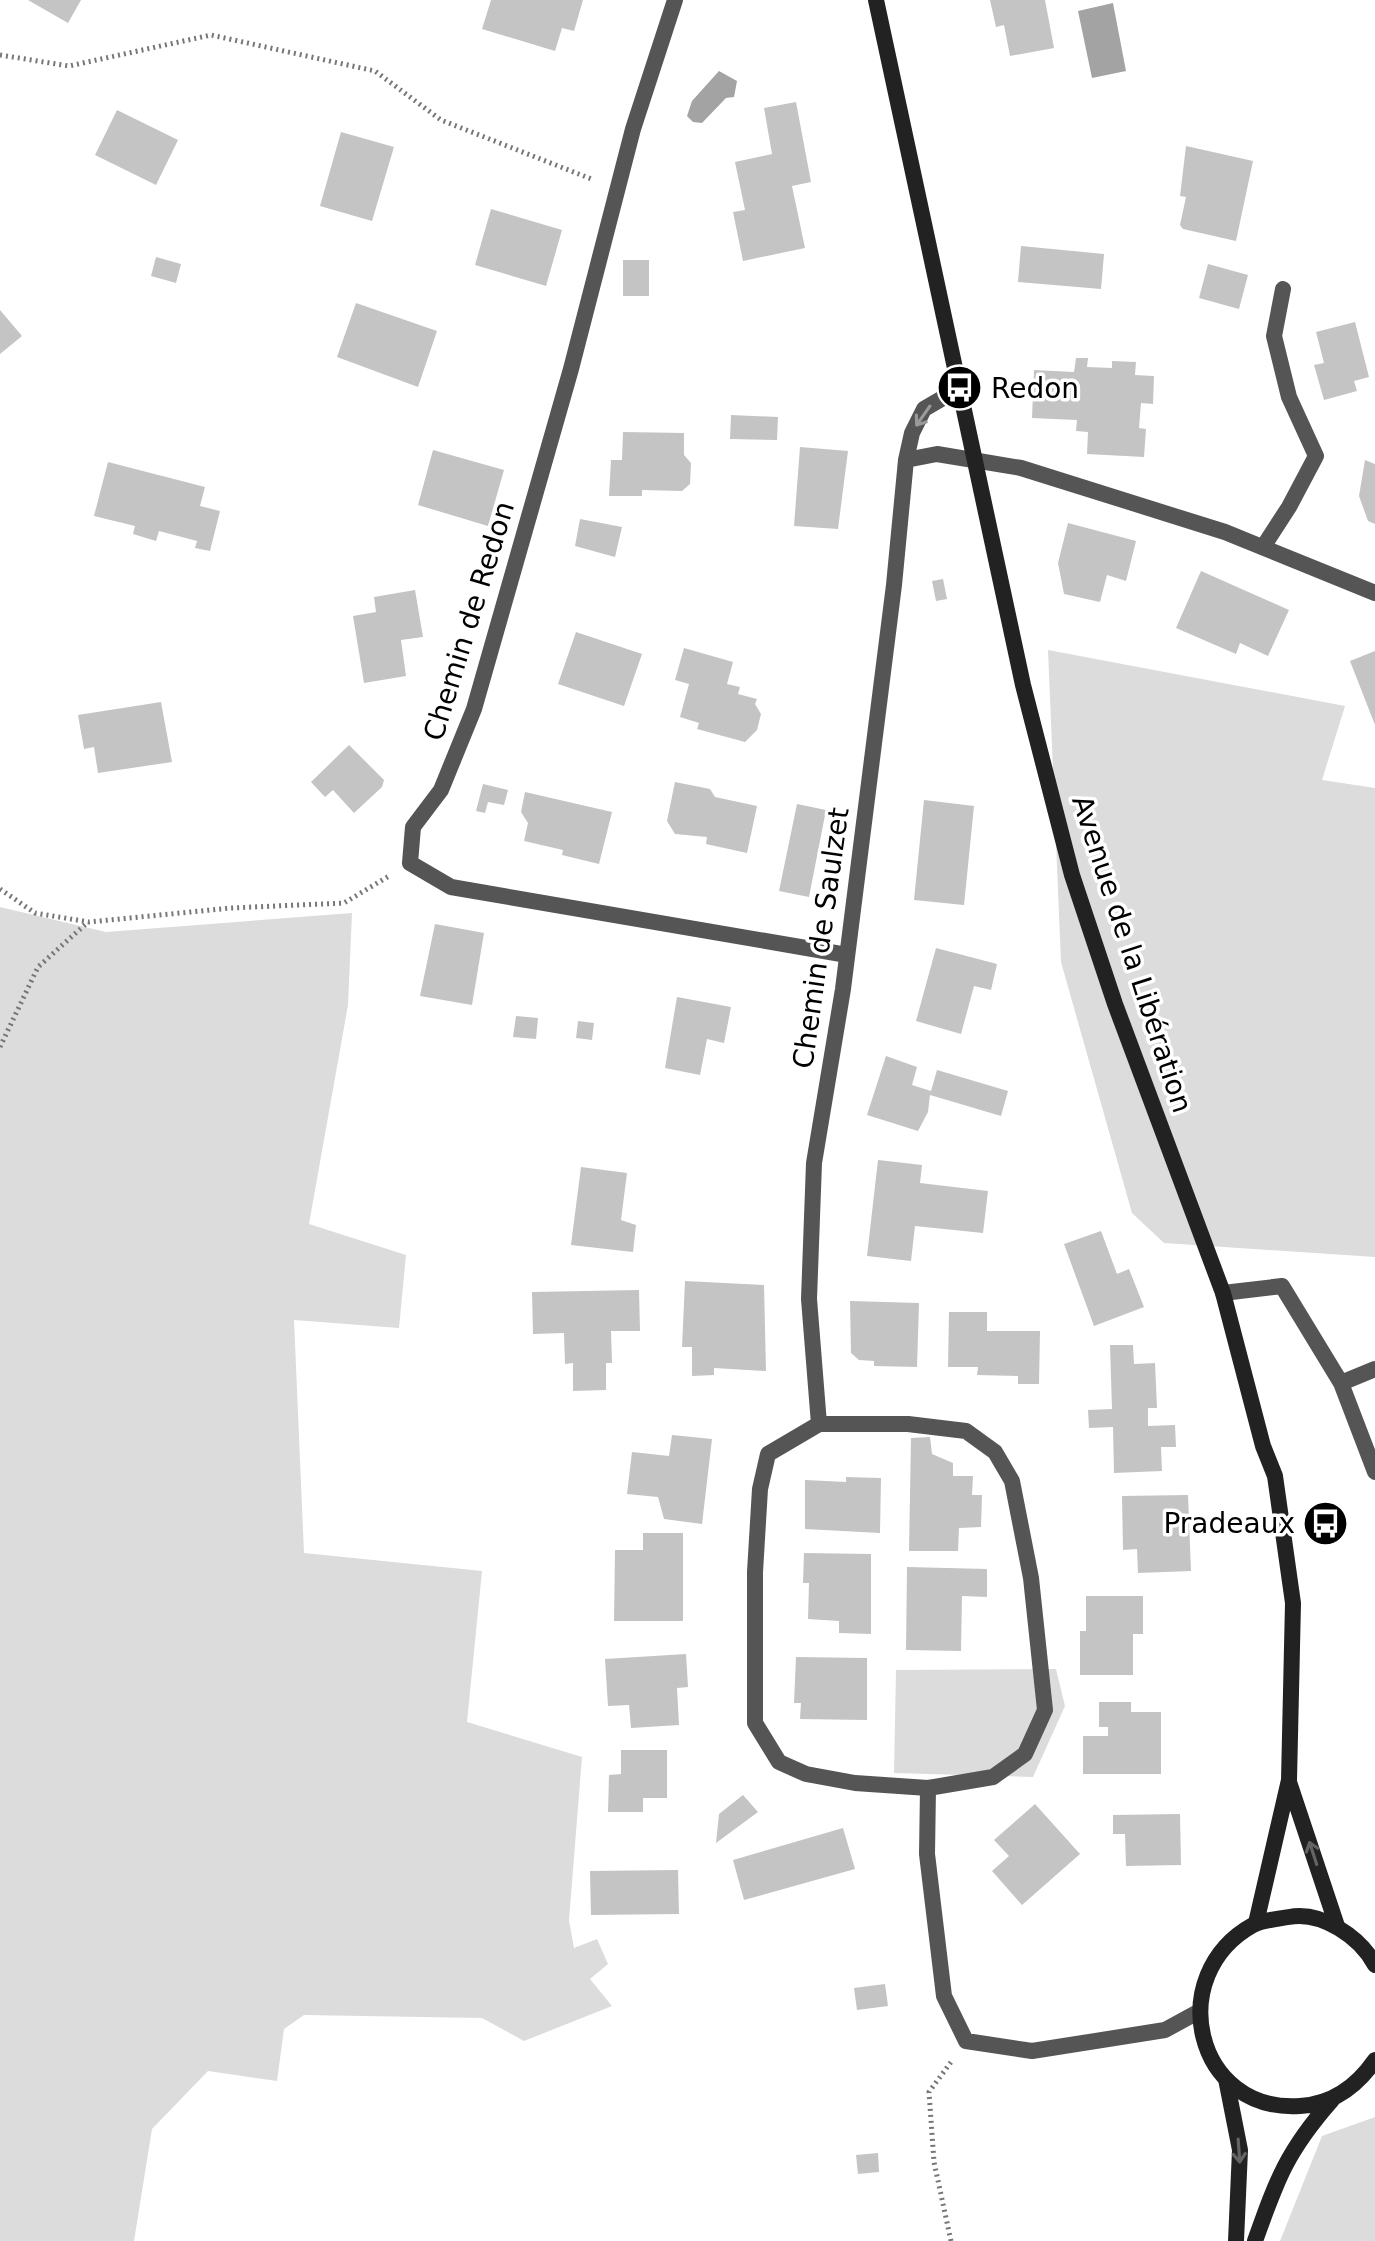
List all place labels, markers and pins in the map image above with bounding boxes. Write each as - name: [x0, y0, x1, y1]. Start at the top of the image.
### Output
- bus stop icon: Redon: [936, 364, 984, 412]
- place label: Redon: [991, 372, 1079, 405]
- bus stop icon: Pradeaux: [1302, 1499, 1350, 1547]
- place label: Pradeaux: [1163, 1507, 1295, 1540]

